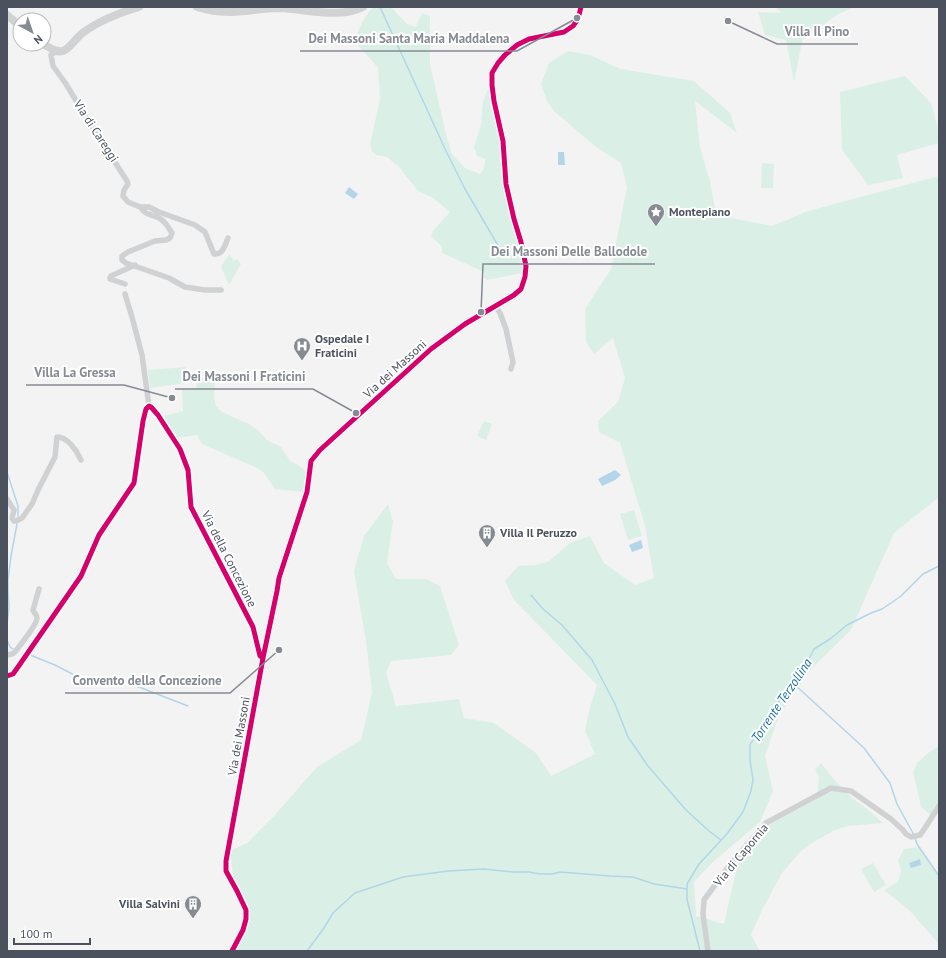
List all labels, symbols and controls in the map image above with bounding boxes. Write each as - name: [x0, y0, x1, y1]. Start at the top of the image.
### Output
- north arrow: [12, 12, 52, 52]
- callout: Villa Il Pino: [777, 19, 858, 44]
- text: Villa Il Pino: [784, 23, 849, 40]
- callout: Dei Massoni Santa Maria Maddalena: [300, 26, 517, 51]
- text: Dei Massoni Santa Maria Maddalena: [308, 30, 510, 47]
- text: N: [31, 32, 46, 47]
- street label: Via di Careggi: [70, 96, 122, 165]
- place icon: Montepiano: [646, 202, 666, 227]
- place label: Montepiano: [669, 204, 731, 219]
- callout: Dei Massoni Delle Ballodole: [483, 239, 655, 264]
- text: Dei Massoni Delle Ballodole: [491, 243, 647, 260]
- place label: Ospedale I Fraticini: [315, 331, 369, 360]
- hospital icon: Ospedale I Fraticini: [292, 336, 312, 361]
- street label: Via dei Massoni: [359, 336, 429, 402]
- callout: Villa La Gressa: [26, 360, 124, 385]
- text: Villa La Gressa: [33, 364, 116, 381]
- callout: Dei Massoni I Fraticini: [175, 364, 313, 389]
- text: Dei Massoni I Fraticini: [183, 368, 305, 385]
- street label: Via della Concezione: [198, 507, 260, 609]
- building icon: Villa Il Peruzzo: [477, 523, 497, 548]
- place label: Villa Il Peruzzo: [499, 525, 578, 540]
- water label: Torrente Terzollina: [747, 655, 816, 745]
- callout: Convento della Concezione: [65, 668, 230, 693]
- text: Convento della Concezione: [72, 672, 222, 689]
- street label: Via dei Massoni: [224, 695, 253, 778]
- street label: Via di Capornia: [709, 820, 771, 890]
- building icon: Villa Salvini: [183, 894, 203, 919]
- place label: Villa Salvini: [118, 896, 180, 911]
- scale bar: [14, 920, 90, 946]
- text: 100 m: [20, 926, 53, 941]

